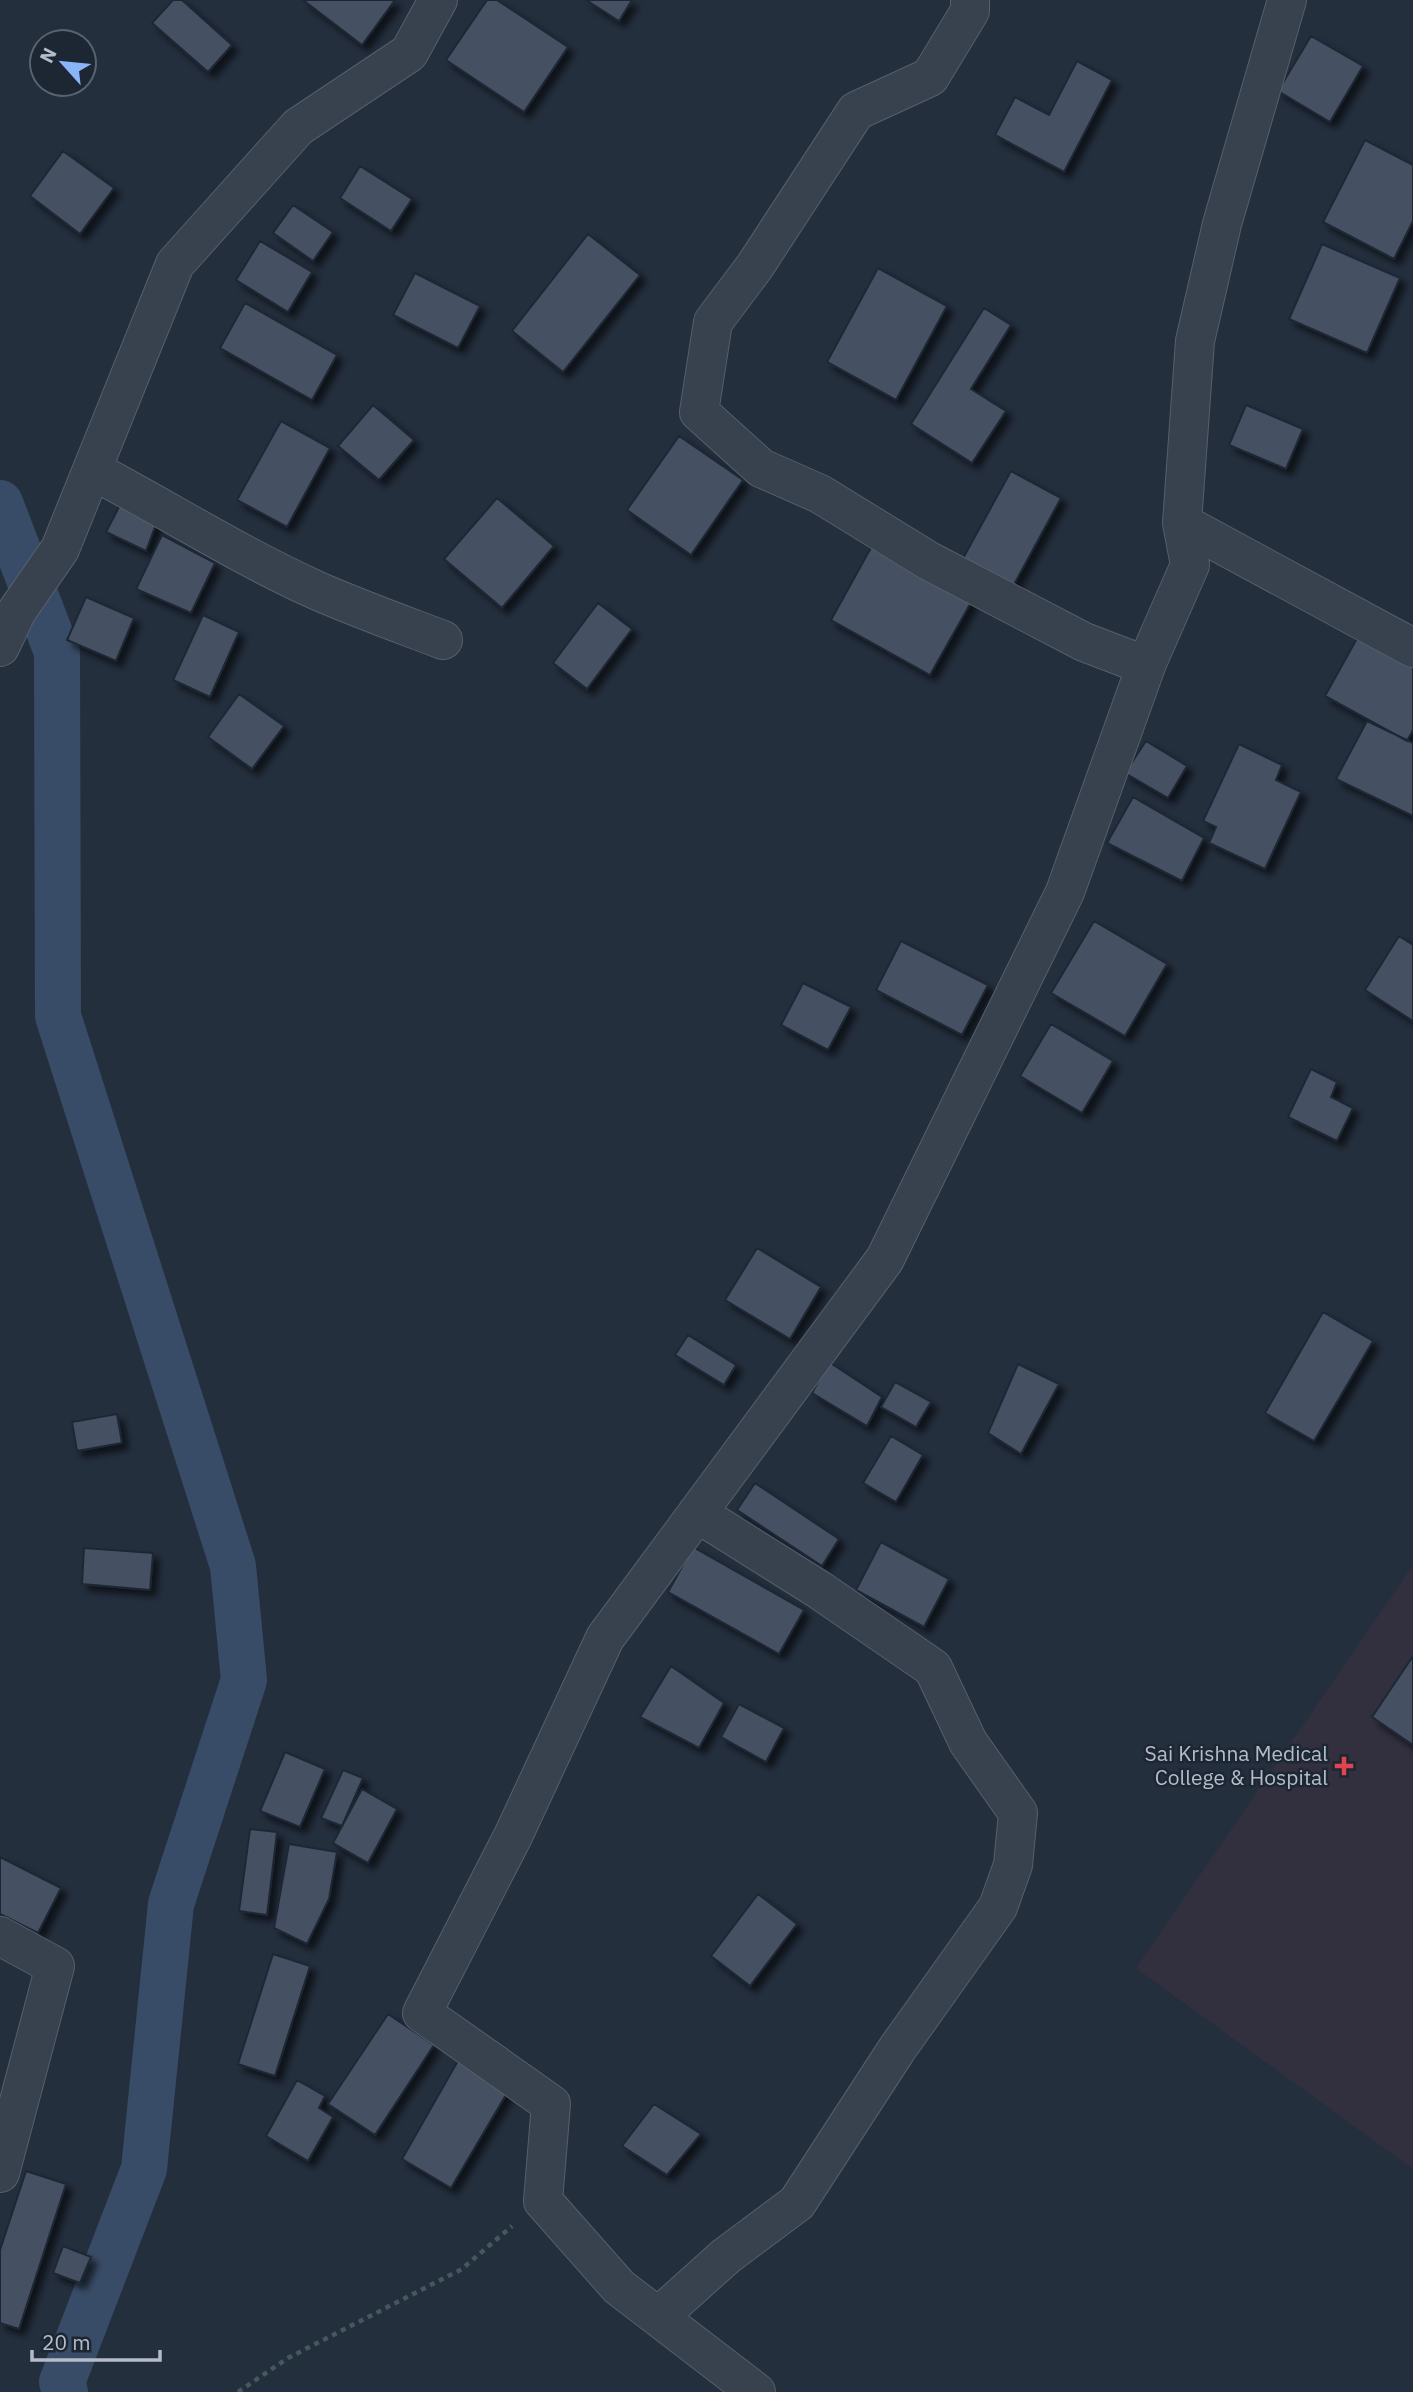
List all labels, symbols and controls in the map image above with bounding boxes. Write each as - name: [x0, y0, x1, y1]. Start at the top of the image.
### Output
- north arrow: [28, 28, 98, 98]
- text: N: [34, 44, 62, 67]
- place label: Sai Krishna Medical College & Hospital: [1145, 1739, 1328, 1791]
- marker: Sai Krishna Medical College & Hospital: [1334, 1756, 1354, 1776]
- scale bar: [32, 2318, 159, 2362]
- text: 20 m: [42, 2328, 91, 2356]

